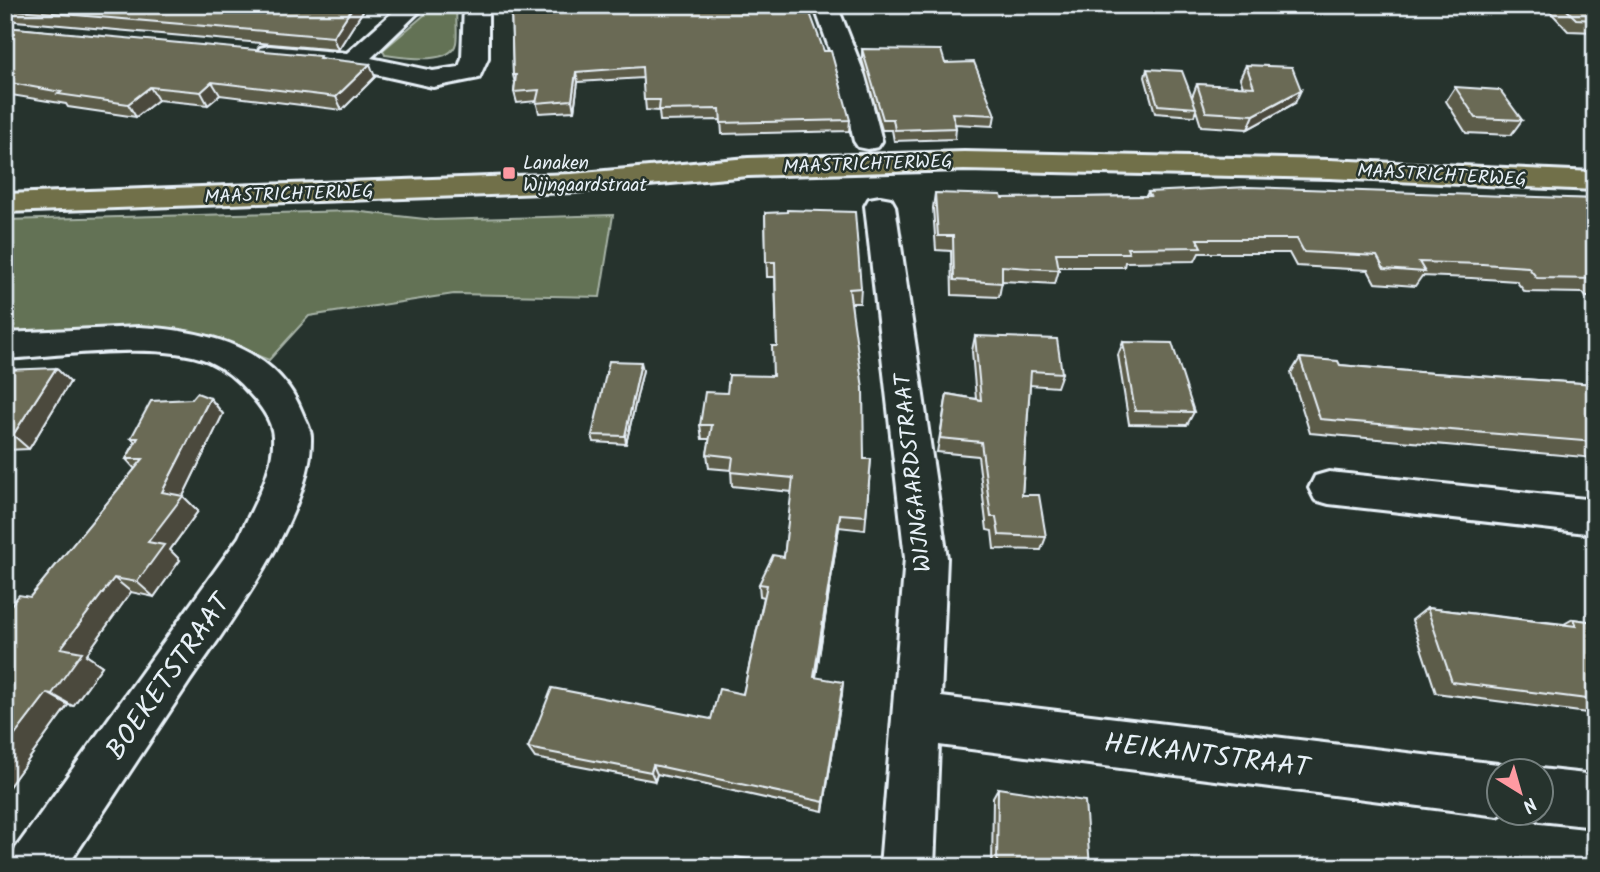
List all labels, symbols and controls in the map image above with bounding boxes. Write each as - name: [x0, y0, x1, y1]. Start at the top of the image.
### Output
- street label: MAASTRICHTERWEG: [783, 147, 953, 183]
- place label: Lanaken Wijngaardstraat: [523, 149, 648, 201]
- street label: MAASTRICHTERWEG: [1357, 157, 1527, 195]
- marker: Lanaken Wijngaardstraat: [501, 165, 517, 181]
- street label: MAASTRICHTERWEG: [204, 177, 374, 213]
- street label: WIJNGAARDSTRAAT: [885, 370, 942, 574]
- street label: BOEKETSTRAAT: [95, 583, 244, 770]
- street label: HEIKANTSTRAAT: [1101, 722, 1314, 792]
- north arrow: [1484, 756, 1554, 826]
- text: N: [1515, 788, 1543, 820]

